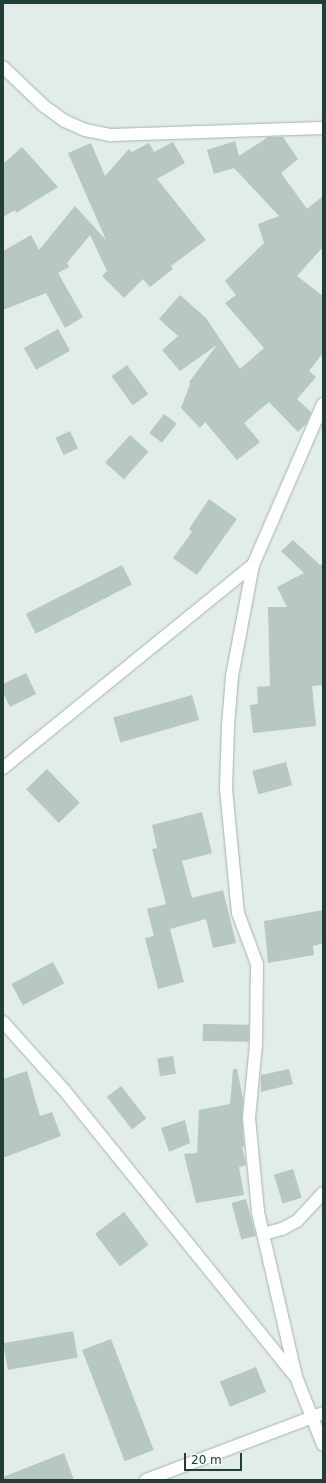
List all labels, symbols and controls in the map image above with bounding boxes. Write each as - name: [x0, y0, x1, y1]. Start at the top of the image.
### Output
- scale bar: [186, 1445, 244, 1471]
- text: 20 m: [191, 1453, 222, 1467]

